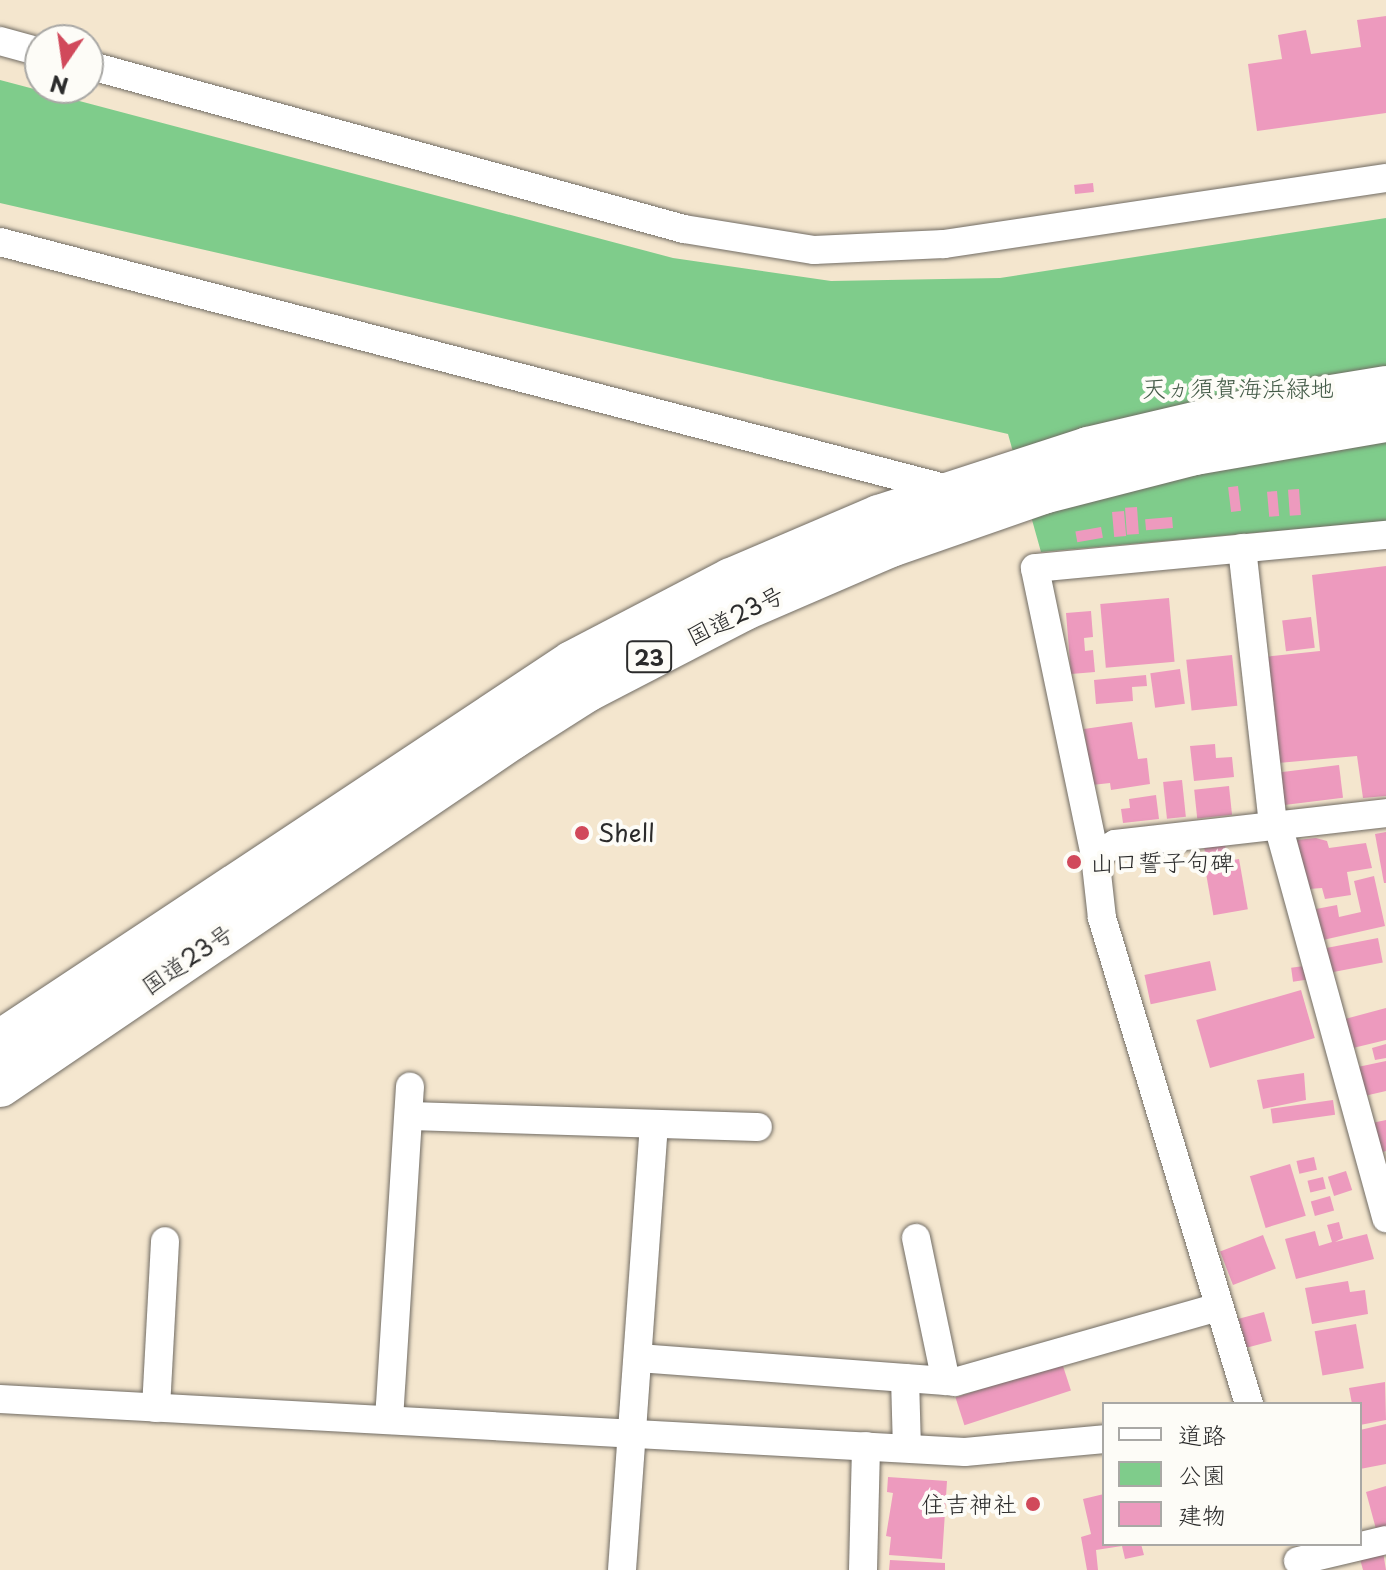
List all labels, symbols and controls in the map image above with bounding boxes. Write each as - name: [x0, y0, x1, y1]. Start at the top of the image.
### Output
- north arrow: [24, 24, 104, 104]
- text: N: [47, 68, 71, 104]
- park label: 天ヵ須賀海浜緑地: [1142, 374, 1334, 402]
- street label: 国道23号: [682, 579, 788, 651]
- road number: 23: [625, 639, 673, 675]
- place label: Shell: [598, 819, 655, 847]
- marker: Shell: [573, 824, 591, 842]
- place label: 山口誓子句碑: [1090, 848, 1234, 876]
- marker: 山口誓子句碑: [1065, 853, 1083, 871]
- street label: 国道23号: [136, 918, 238, 1000]
- legend: [1102, 1402, 1362, 1546]
- text: 道路: [1178, 1416, 1226, 1452]
- text: 公園: [1178, 1456, 1226, 1492]
- place label: 住吉神社: [921, 1490, 1017, 1518]
- marker: 住吉神社: [1024, 1495, 1042, 1513]
- text: 建物: [1178, 1496, 1226, 1532]

